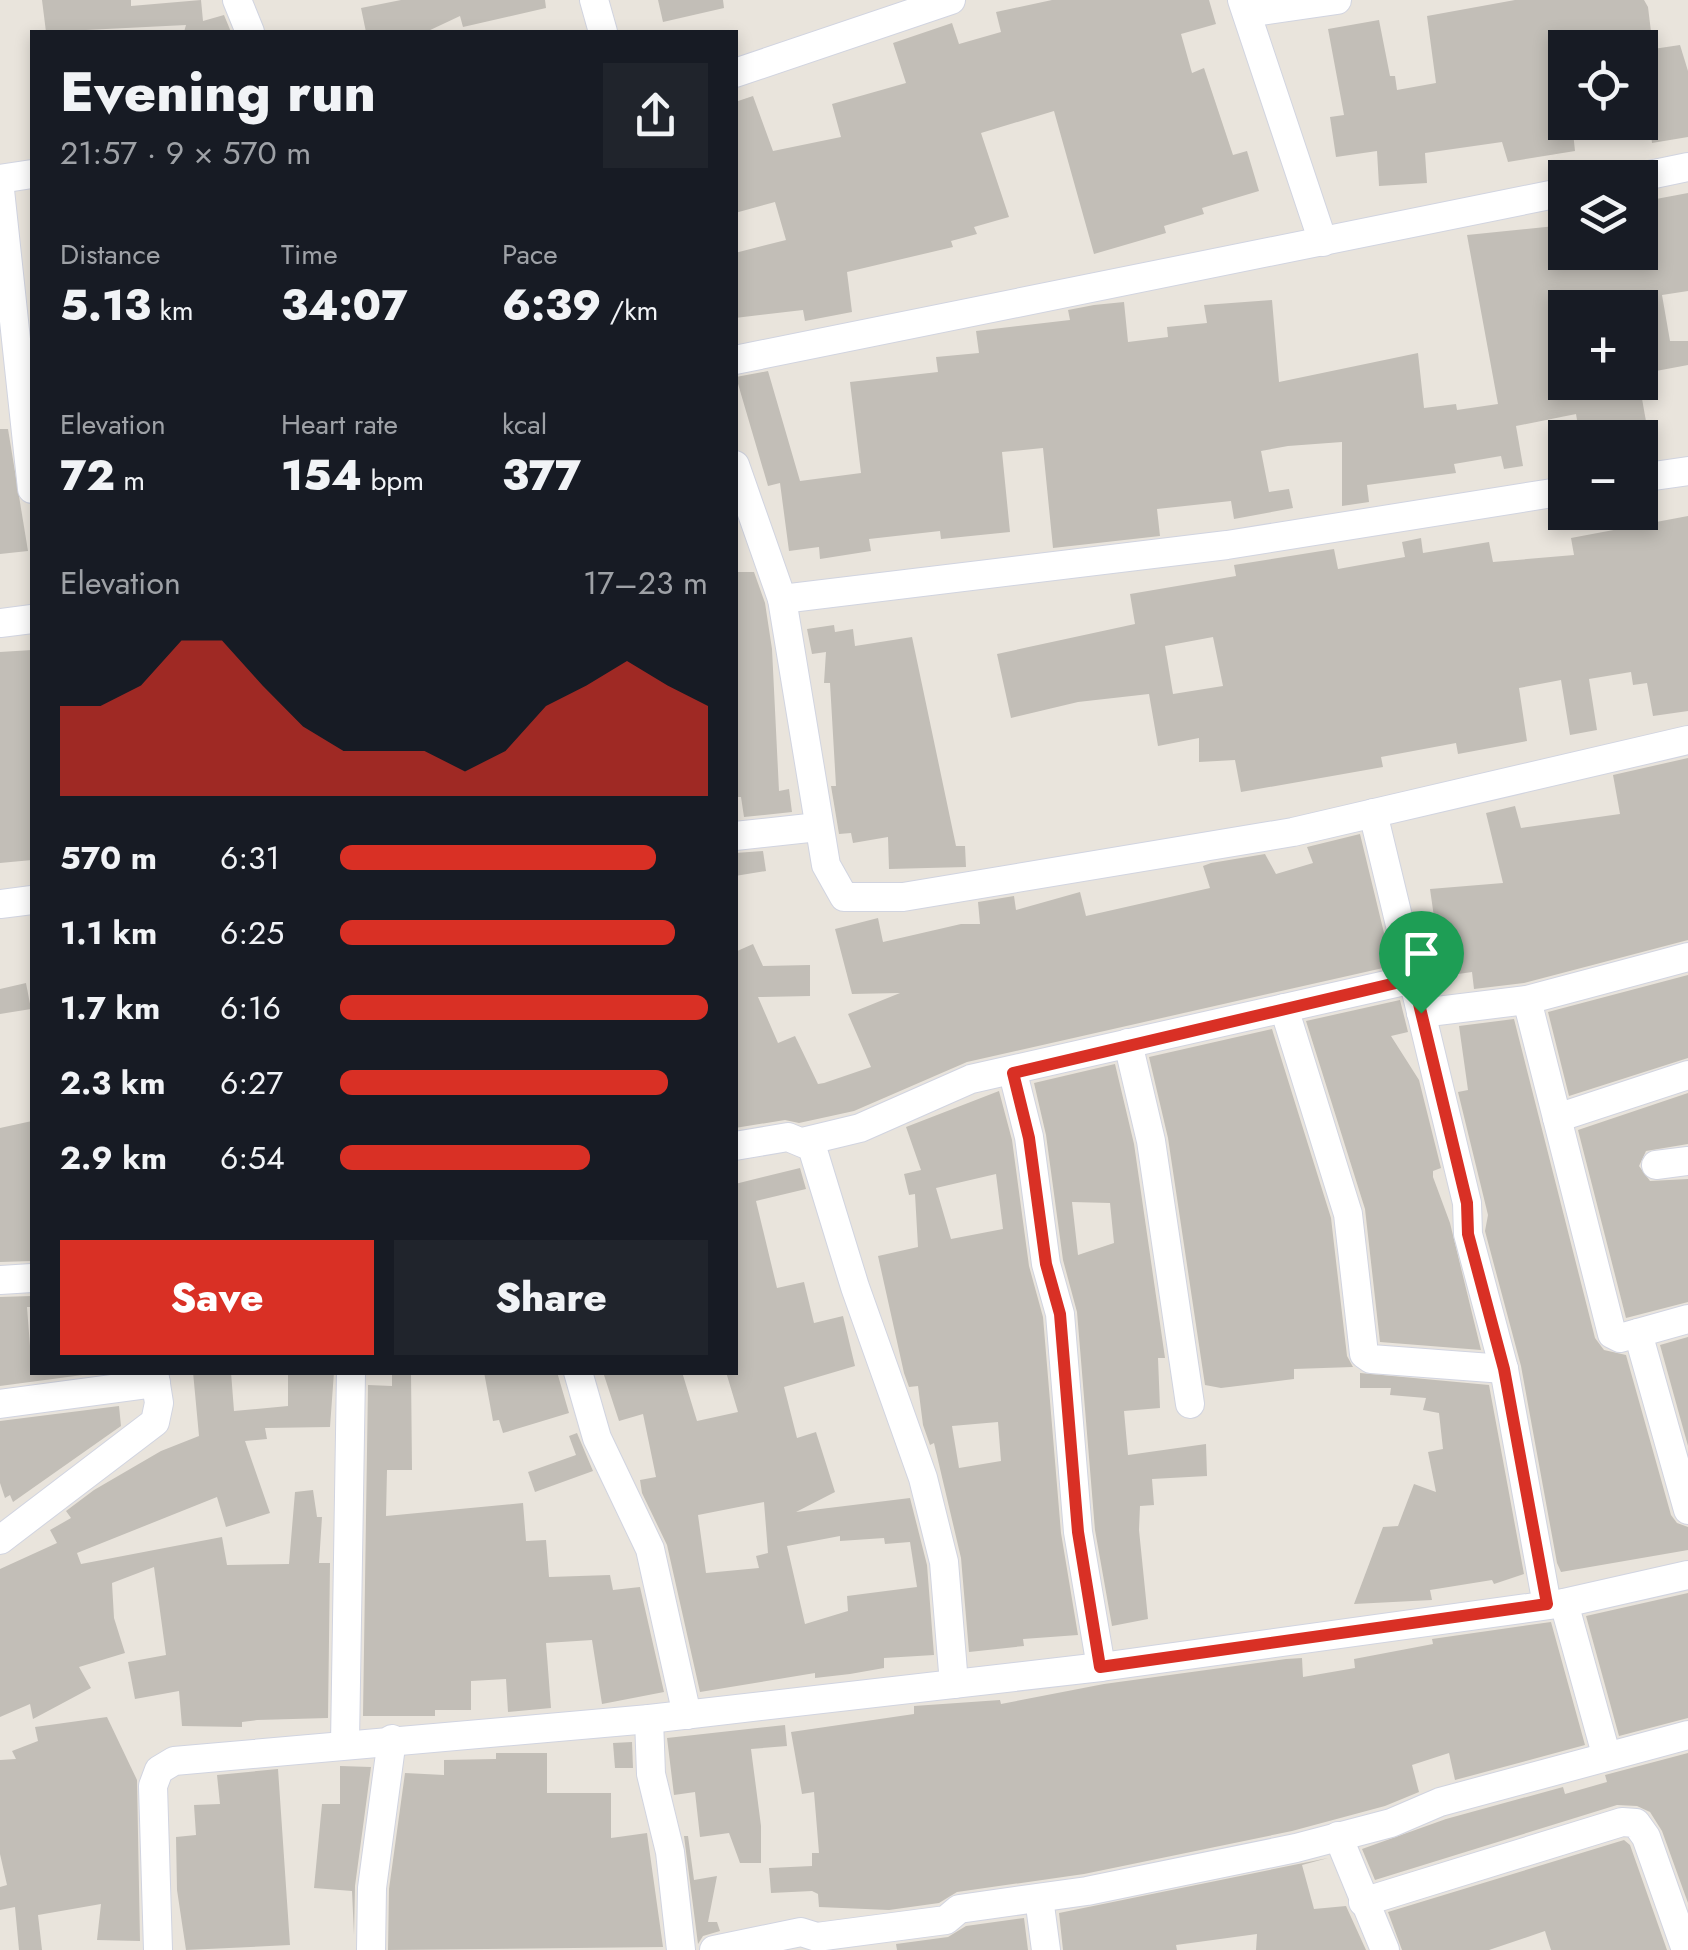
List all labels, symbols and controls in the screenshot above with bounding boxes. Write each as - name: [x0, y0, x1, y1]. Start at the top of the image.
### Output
- map controls: [1548, 30, 1658, 530]
- button: locate: [1548, 30, 1658, 140]
- text: Evening run: [60, 52, 376, 132]
- button: share: [603, 63, 708, 168]
- text: 21:57 · 9 × 570 m: [60, 130, 311, 176]
- button: layers: [1548, 160, 1658, 270]
- text: Distance: [60, 234, 160, 275]
- text: Time: [281, 234, 338, 275]
- text: Pace: [502, 234, 558, 275]
- text: 5.13: [60, 275, 151, 336]
- text: 34:07: [281, 275, 407, 336]
- text: 6:39: [502, 275, 601, 336]
- text: km: [151, 290, 194, 331]
- text: /km: [601, 290, 658, 331]
- button: +: [1548, 290, 1658, 400]
- text: Elevation: [60, 404, 166, 445]
- text: Heart rate: [281, 404, 398, 445]
- text: kcal: [502, 404, 547, 445]
- button: −: [1548, 420, 1658, 530]
- text: 72: [60, 445, 115, 506]
- text: 154: [281, 445, 362, 506]
- text: 377: [502, 445, 581, 506]
- text: m: [115, 460, 145, 501]
- text: bpm: [362, 460, 424, 501]
- text: Elevation: [60, 560, 181, 606]
- text: 17–23 m: [583, 560, 708, 606]
- text: 570 m: [60, 835, 157, 881]
- text: 6:31: [220, 835, 280, 881]
- text: 1.1 km: [60, 910, 157, 956]
- text: 6:25: [220, 910, 284, 956]
- pin: [1379, 911, 1464, 1014]
- icon: arrive: [1394, 926, 1449, 981]
- text: 1.7 km: [60, 985, 160, 1031]
- text: 6:16: [220, 985, 281, 1031]
- text: 2.3 km: [60, 1060, 165, 1106]
- text: 6:27: [220, 1060, 283, 1106]
- text: 2.9 km: [60, 1135, 167, 1181]
- text: 6:54: [220, 1135, 285, 1181]
- button: Save: [60, 1240, 374, 1355]
- button: Share: [394, 1240, 708, 1355]

